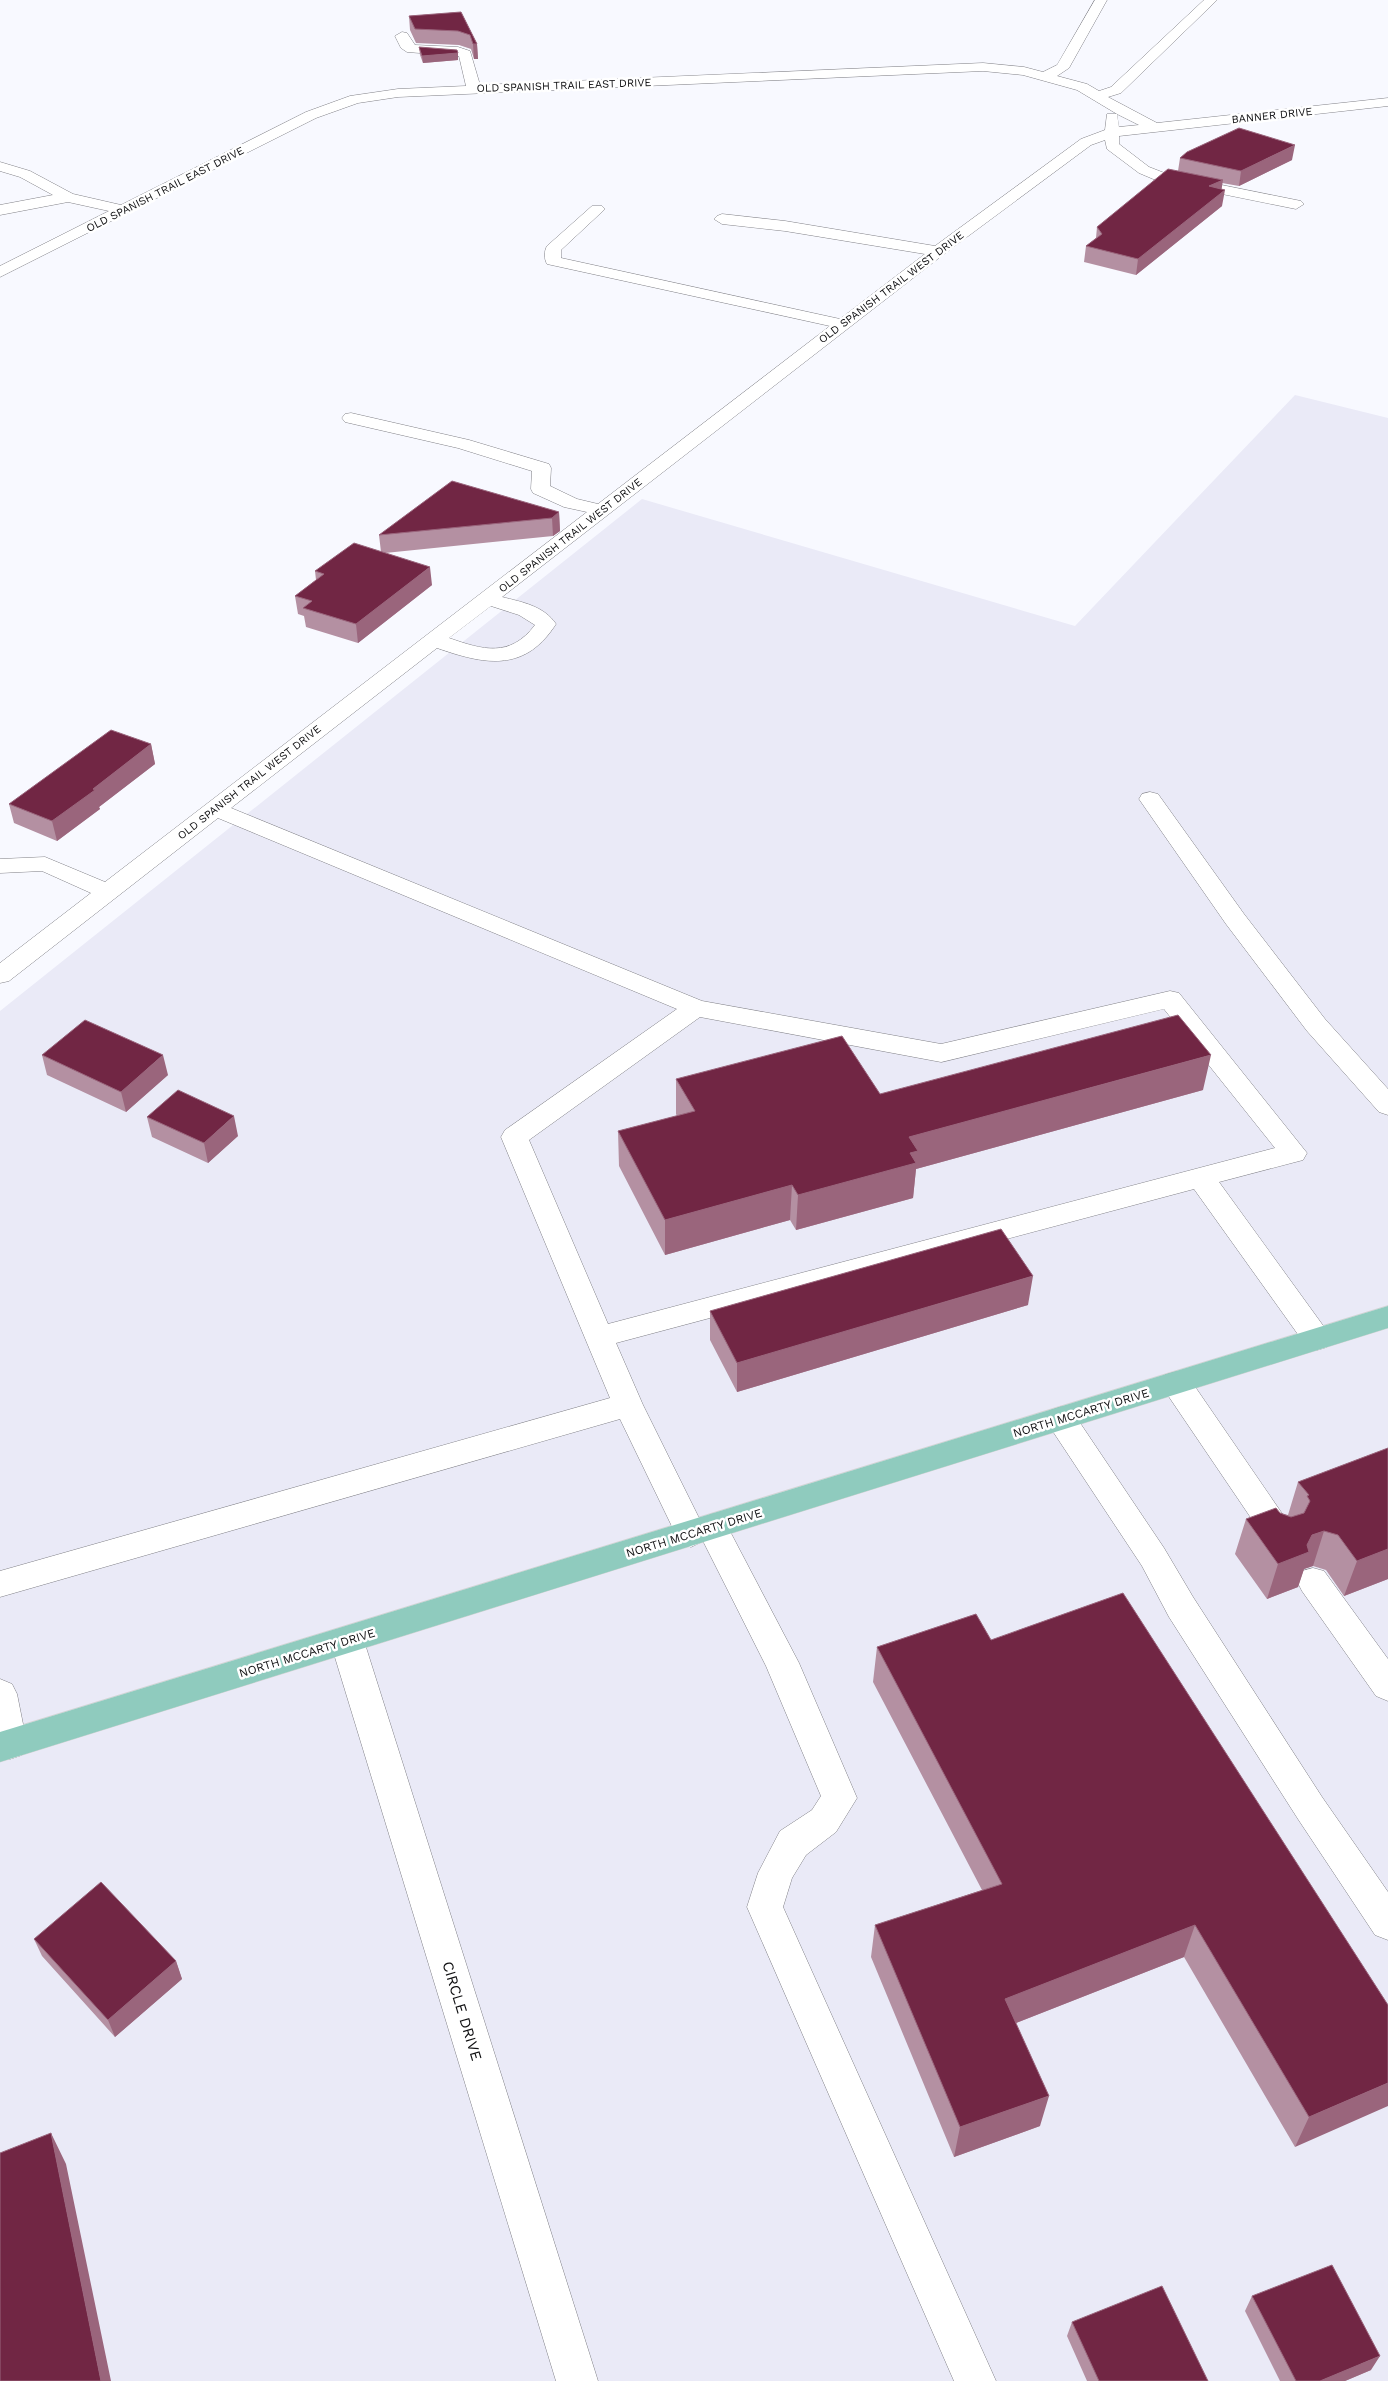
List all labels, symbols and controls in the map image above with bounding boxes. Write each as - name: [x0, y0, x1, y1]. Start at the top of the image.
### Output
- street label: OLD SPANISH TRAIL EAST DRIVE: [476, 76, 652, 95]
- street label: BANNER DRIVE: [1231, 105, 1313, 126]
- street label: OLD SPANISH TRAIL EAST DRIVE: [84, 144, 246, 235]
- street label: OLD SPANISH TRAIL WEST DRIVE: [816, 229, 966, 346]
- street label: OLD SPANISH TRAIL WEST DRIVE: [496, 475, 645, 595]
- street label: OLD SPANISH TRAIL WEST DRIVE: [175, 722, 324, 842]
- street label: NORTH MCCARTY DRIVE: [1011, 1386, 1151, 1440]
- street label: NORTH MCCARTY DRIVE: [624, 1506, 764, 1560]
- street label: NORTH MCCARTY DRIVE: [237, 1626, 377, 1680]
- street label: CIRCLE DRIVE: [438, 1959, 486, 2063]

